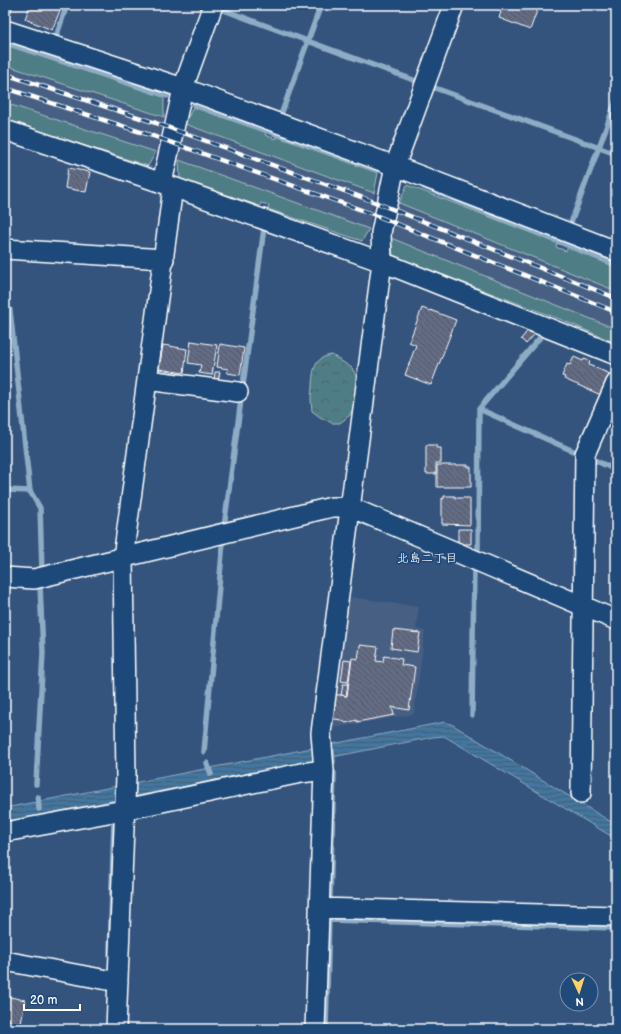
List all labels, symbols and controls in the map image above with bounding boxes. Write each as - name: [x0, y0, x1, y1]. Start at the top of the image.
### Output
- district label: 北島二丁目: [397, 551, 457, 566]
- north arrow: [559, 972, 599, 1012]
- scale bar: [24, 986, 80, 1012]
- text: 20 m: [30, 993, 57, 1008]
- text: N: [575, 995, 584, 1008]

